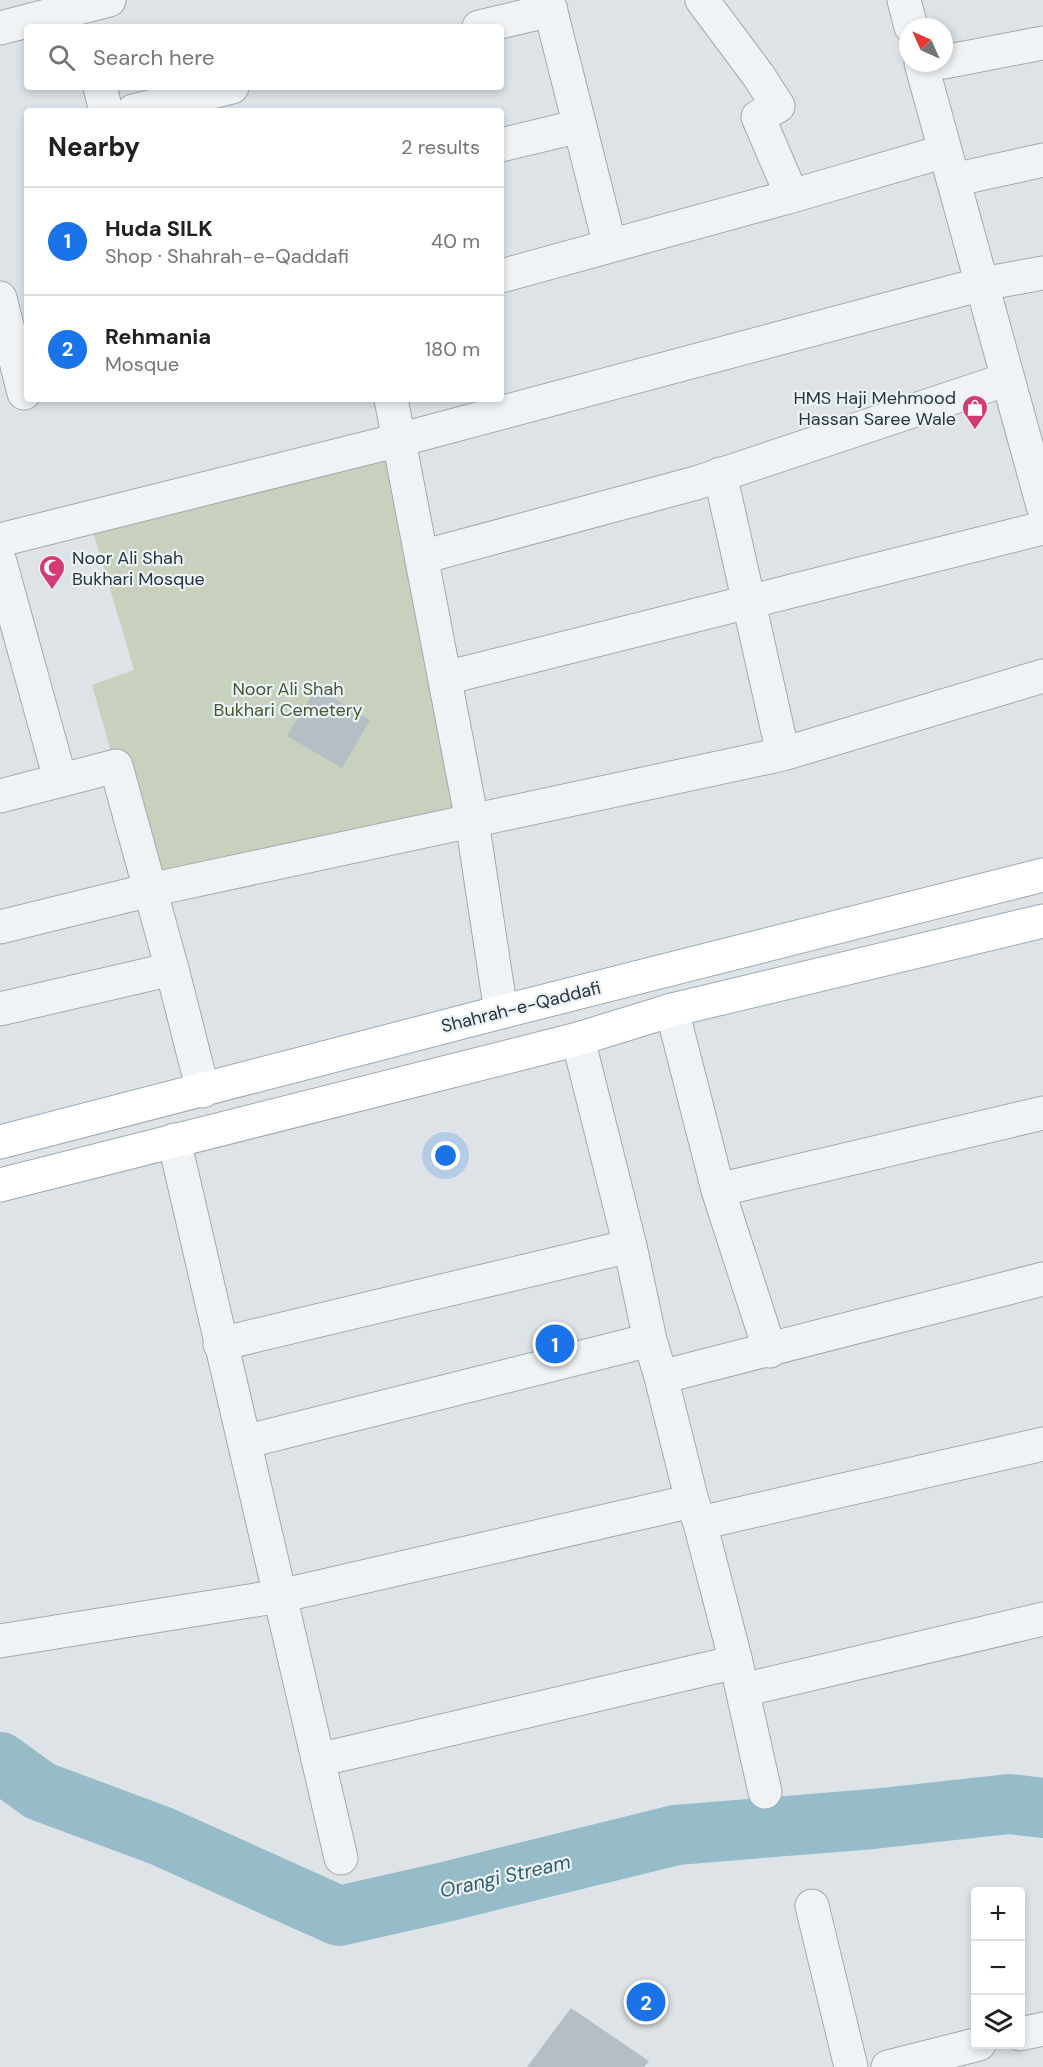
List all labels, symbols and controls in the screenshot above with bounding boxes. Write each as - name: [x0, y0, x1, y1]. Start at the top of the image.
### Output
- north arrow: [899, 18, 953, 72]
- search box: [24, 24, 504, 90]
- icon: search: [45, 41, 78, 74]
- text: Search here: [93, 43, 214, 72]
- text: Nearby: [48, 130, 140, 164]
- text: 2 results: [401, 134, 480, 160]
- text: Huda SILK: [105, 214, 213, 243]
- text: 1: [64, 228, 71, 254]
- text: 40 m: [431, 228, 480, 254]
- text: Shop · Shahrah-e-Qaddafi: [105, 243, 349, 269]
- text: Rehmania: [105, 322, 211, 351]
- text: 2: [62, 336, 73, 362]
- text: 180 m: [425, 336, 480, 362]
- text: Mosque: [105, 351, 179, 377]
- place label: HMS Haji Mehmood Hassan Saree Wale: [793, 386, 956, 431]
- shop icon: HMS Haji Mehmood Hassan Saree Wale: [960, 393, 990, 431]
- place label: Noor Ali Shah Bukhari Mosque: [72, 546, 205, 591]
- mosque icon: Noor Ali Shah Bukhari Mosque: [37, 553, 67, 591]
- park label: Noor Ali Shah Bukhari Cemetery: [214, 677, 362, 722]
- street label: Shahrah-e-Qaddafi: [439, 976, 603, 1038]
- your location: [431, 1141, 460, 1170]
- pin: 1: [536, 1322, 574, 1366]
- water label: Orangi Stream: [437, 1848, 573, 1904]
- map controls: [971, 1887, 1025, 2049]
- button: +: [971, 1887, 1025, 1941]
- button: −: [971, 1941, 1025, 1995]
- pin: 2: [626, 1980, 666, 2024]
- button: layers: [971, 1995, 1025, 2049]

